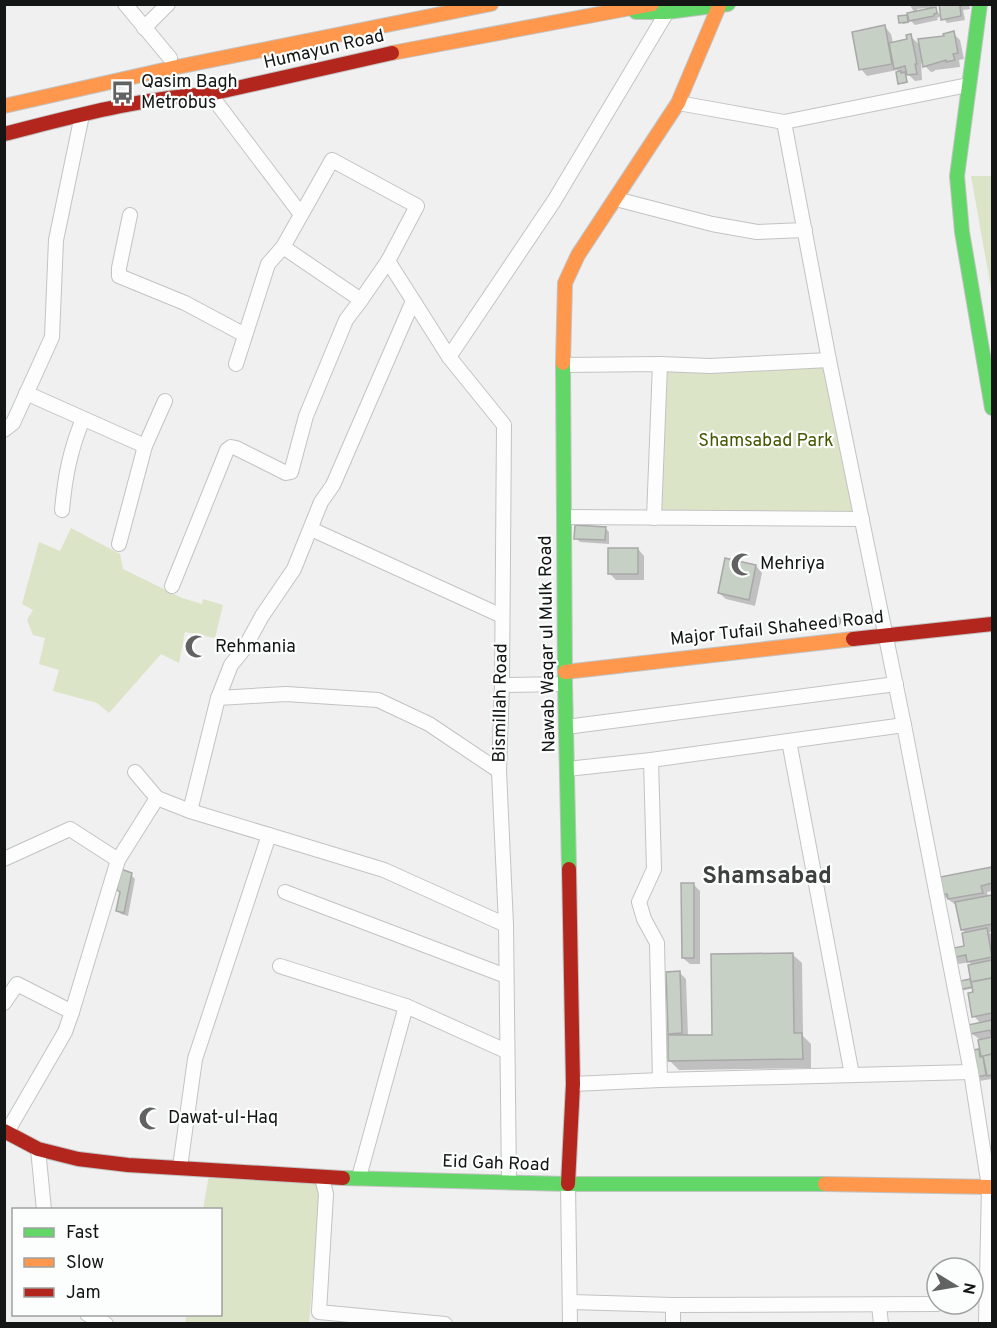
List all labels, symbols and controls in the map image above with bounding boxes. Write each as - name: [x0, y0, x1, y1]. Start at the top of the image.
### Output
- street label: Humayun Road: [261, 25, 387, 75]
- place label: Qasim Bagh Metrobus: [141, 71, 238, 115]
- bus stop icon: Qasim Bagh Metrobus: [110, 79, 136, 105]
- park label: Shamsabad Park: [698, 430, 834, 453]
- street label: Nawab Waqar ul Mulk Road: [535, 535, 561, 753]
- mosque icon: Mehriya: [729, 551, 755, 577]
- place label: Mehriya: [760, 553, 825, 576]
- street label: Major Tufail Shaheed Road: [669, 606, 885, 652]
- mosque icon: Rehmania: [184, 634, 210, 660]
- place label: Rehmania: [215, 636, 296, 659]
- street label: Bismillah Road: [488, 643, 514, 763]
- district label: Shamsabad: [702, 862, 832, 892]
- mosque icon: Dawat-ul-Haq: [137, 1105, 163, 1131]
- place label: Dawat-ul-Haq: [168, 1107, 278, 1130]
- street label: Eid Gah Road: [442, 1151, 550, 1177]
- legend: [12, 1208, 222, 1316]
- text: Fast: [66, 1222, 99, 1245]
- text: Slow: [66, 1252, 104, 1275]
- north arrow: [925, 1256, 985, 1316]
- text: N: [957, 1281, 979, 1296]
- text: Jam: [66, 1282, 101, 1305]

